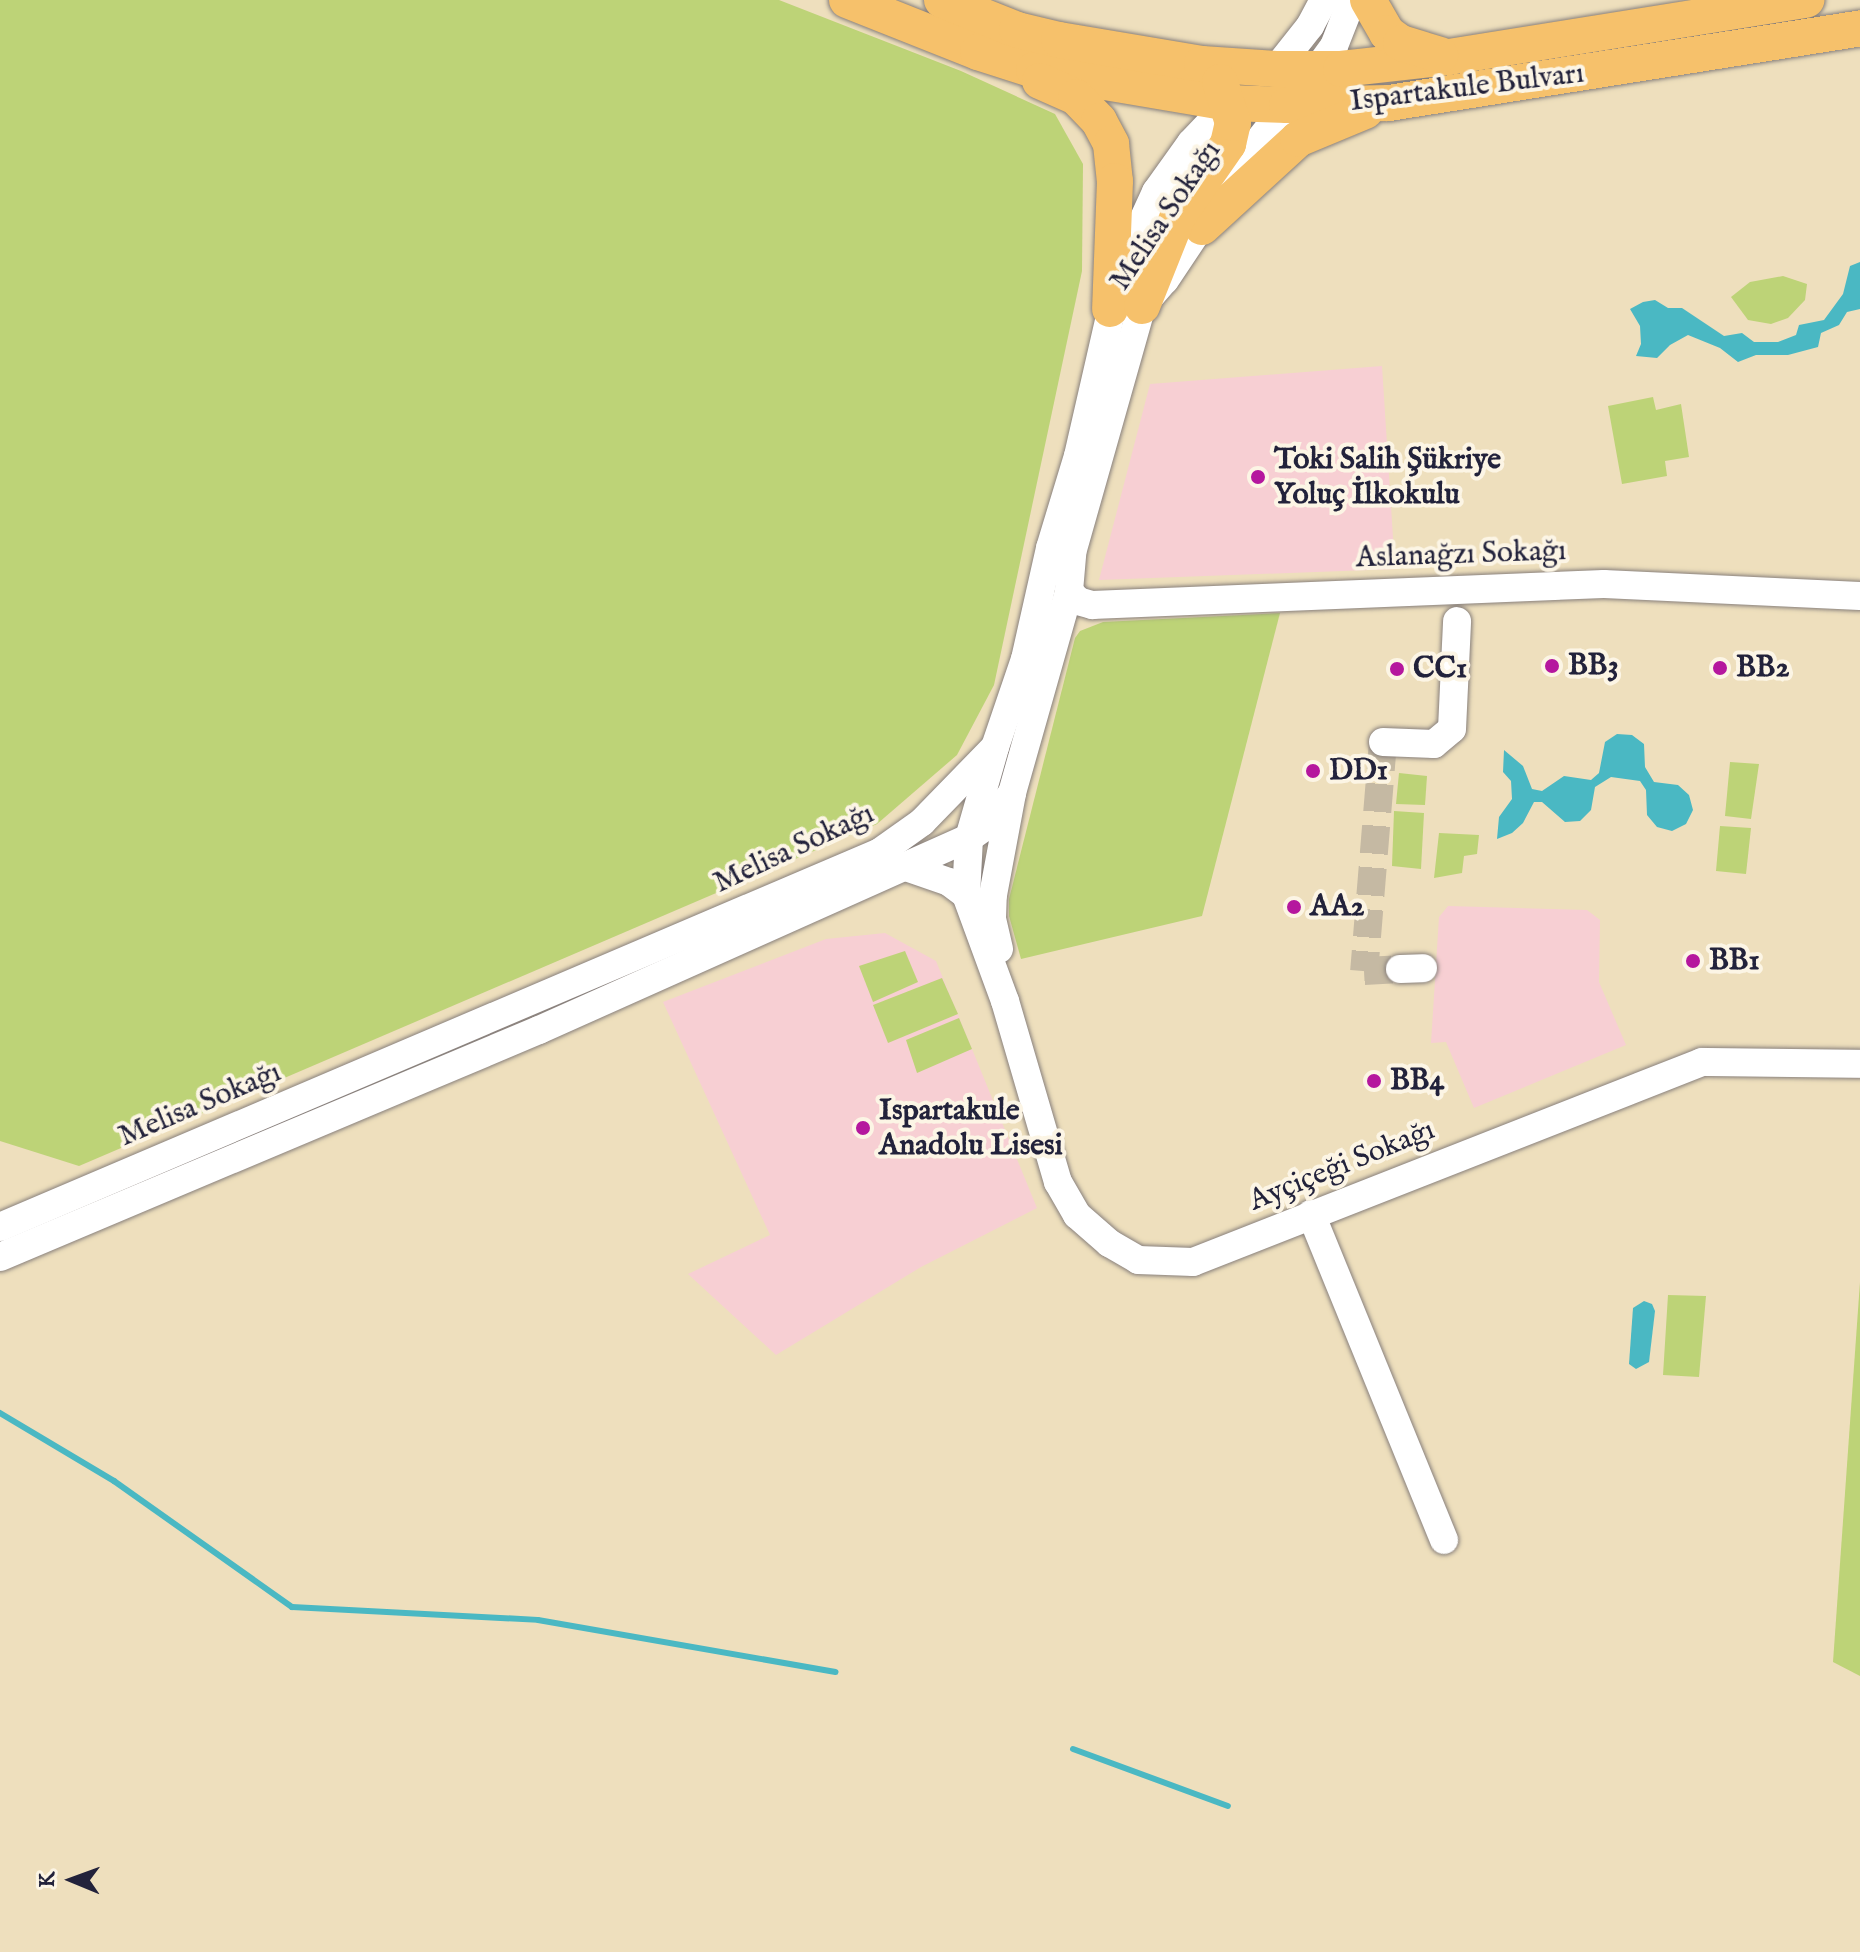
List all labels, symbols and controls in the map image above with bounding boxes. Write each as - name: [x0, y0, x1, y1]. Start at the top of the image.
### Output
- street label: Ispartakule Bulvarı: [1348, 56, 1586, 120]
- street label: Melisa Sokağı: [1103, 134, 1229, 298]
- place label: Toki Salih Şükriye Yoluç İlkokulu: [1274, 442, 1501, 512]
- marker: Toki Salih Şükriye Yoluç İlkokulu: [1249, 468, 1267, 486]
- street label: Aslanağzı Sokağı: [1355, 533, 1567, 577]
- place label: BB3: [1568, 648, 1619, 684]
- place label: BB2: [1736, 650, 1790, 686]
- place label: CC1: [1413, 651, 1467, 687]
- marker: BB3: [1543, 657, 1561, 675]
- marker: BB2: [1711, 659, 1729, 677]
- marker: CC1: [1388, 660, 1406, 678]
- place label: DD1: [1329, 753, 1388, 789]
- marker: DD1: [1304, 762, 1322, 780]
- street label: Melisa Sokağı: [708, 796, 880, 902]
- place label: AA2: [1310, 889, 1365, 925]
- marker: AA2: [1285, 898, 1303, 916]
- place label: BB1: [1709, 943, 1760, 979]
- marker: BB1: [1684, 952, 1702, 970]
- street label: Melisa Sokağı: [113, 1055, 287, 1155]
- place label: BB4: [1390, 1063, 1444, 1099]
- marker: BB4: [1365, 1072, 1383, 1090]
- place label: Ispartakule Anadolu Lisesi: [879, 1093, 1063, 1164]
- street label: Ayçiçeği Sokağı: [1244, 1112, 1440, 1220]
- marker: Ispartakule Anadolu Lisesi: [854, 1119, 872, 1137]
- north arrow: [32, 1840, 112, 1920]
- text: K: [34, 1871, 62, 1888]

